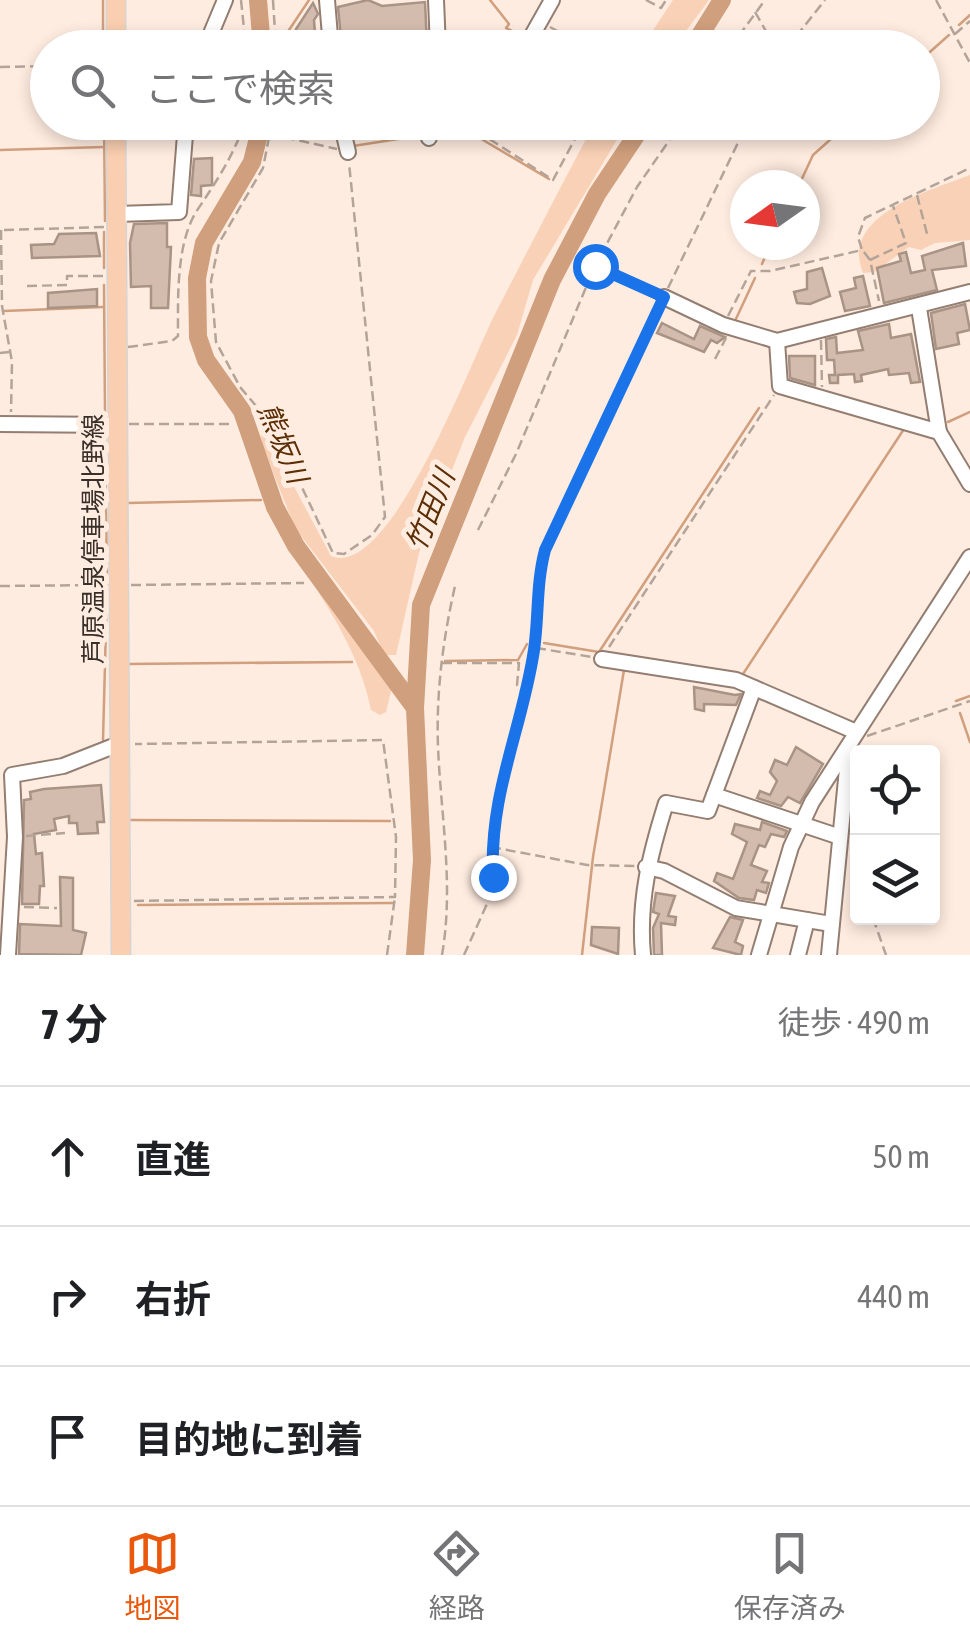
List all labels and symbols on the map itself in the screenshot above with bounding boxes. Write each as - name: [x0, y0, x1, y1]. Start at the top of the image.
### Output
- north arrow: [730, 170, 820, 260]
- route start: [573, 244, 619, 290]
- water label: 熊坂川: [252, 398, 315, 491]
- street label: 芦原温泉停車場北野線: [79, 414, 107, 664]
- water label: 竹田川: [399, 462, 462, 555]
- route end: [471, 855, 517, 901]

